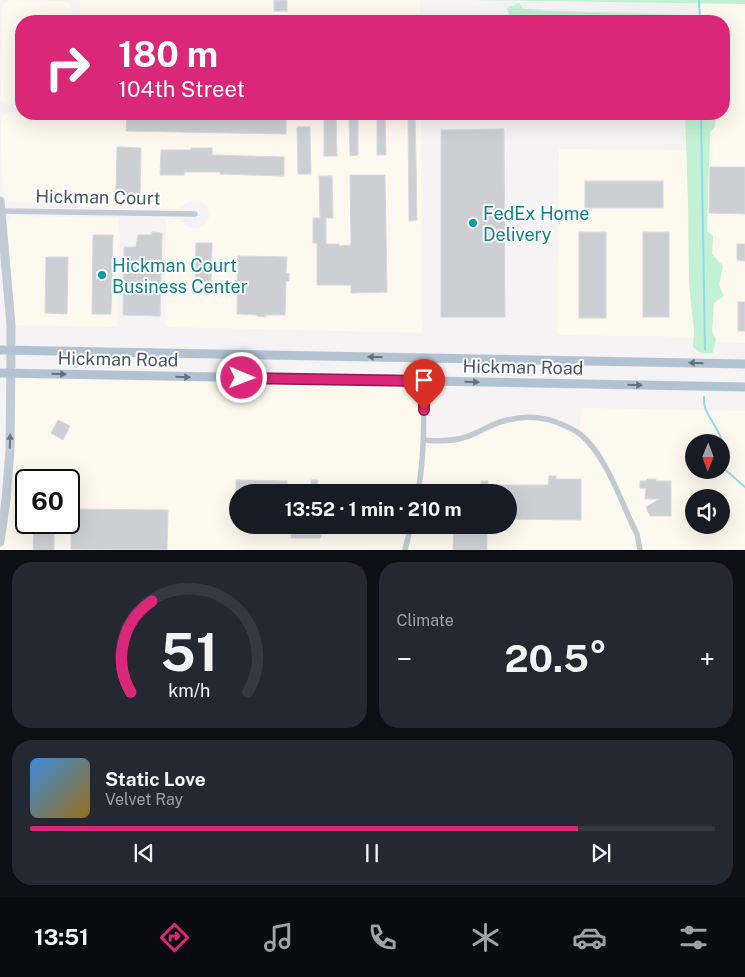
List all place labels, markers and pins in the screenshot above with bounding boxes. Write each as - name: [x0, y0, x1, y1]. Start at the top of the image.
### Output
- place label: FedEx Home Delivery: [483, 203, 590, 245]
- marker: FedEx Home Delivery: [467, 217, 479, 229]
- place label: Hickman Court Business Center: [112, 255, 248, 297]
- marker: Hickman Court Business Center: [96, 269, 108, 281]
- pin: [403, 359, 445, 410]

